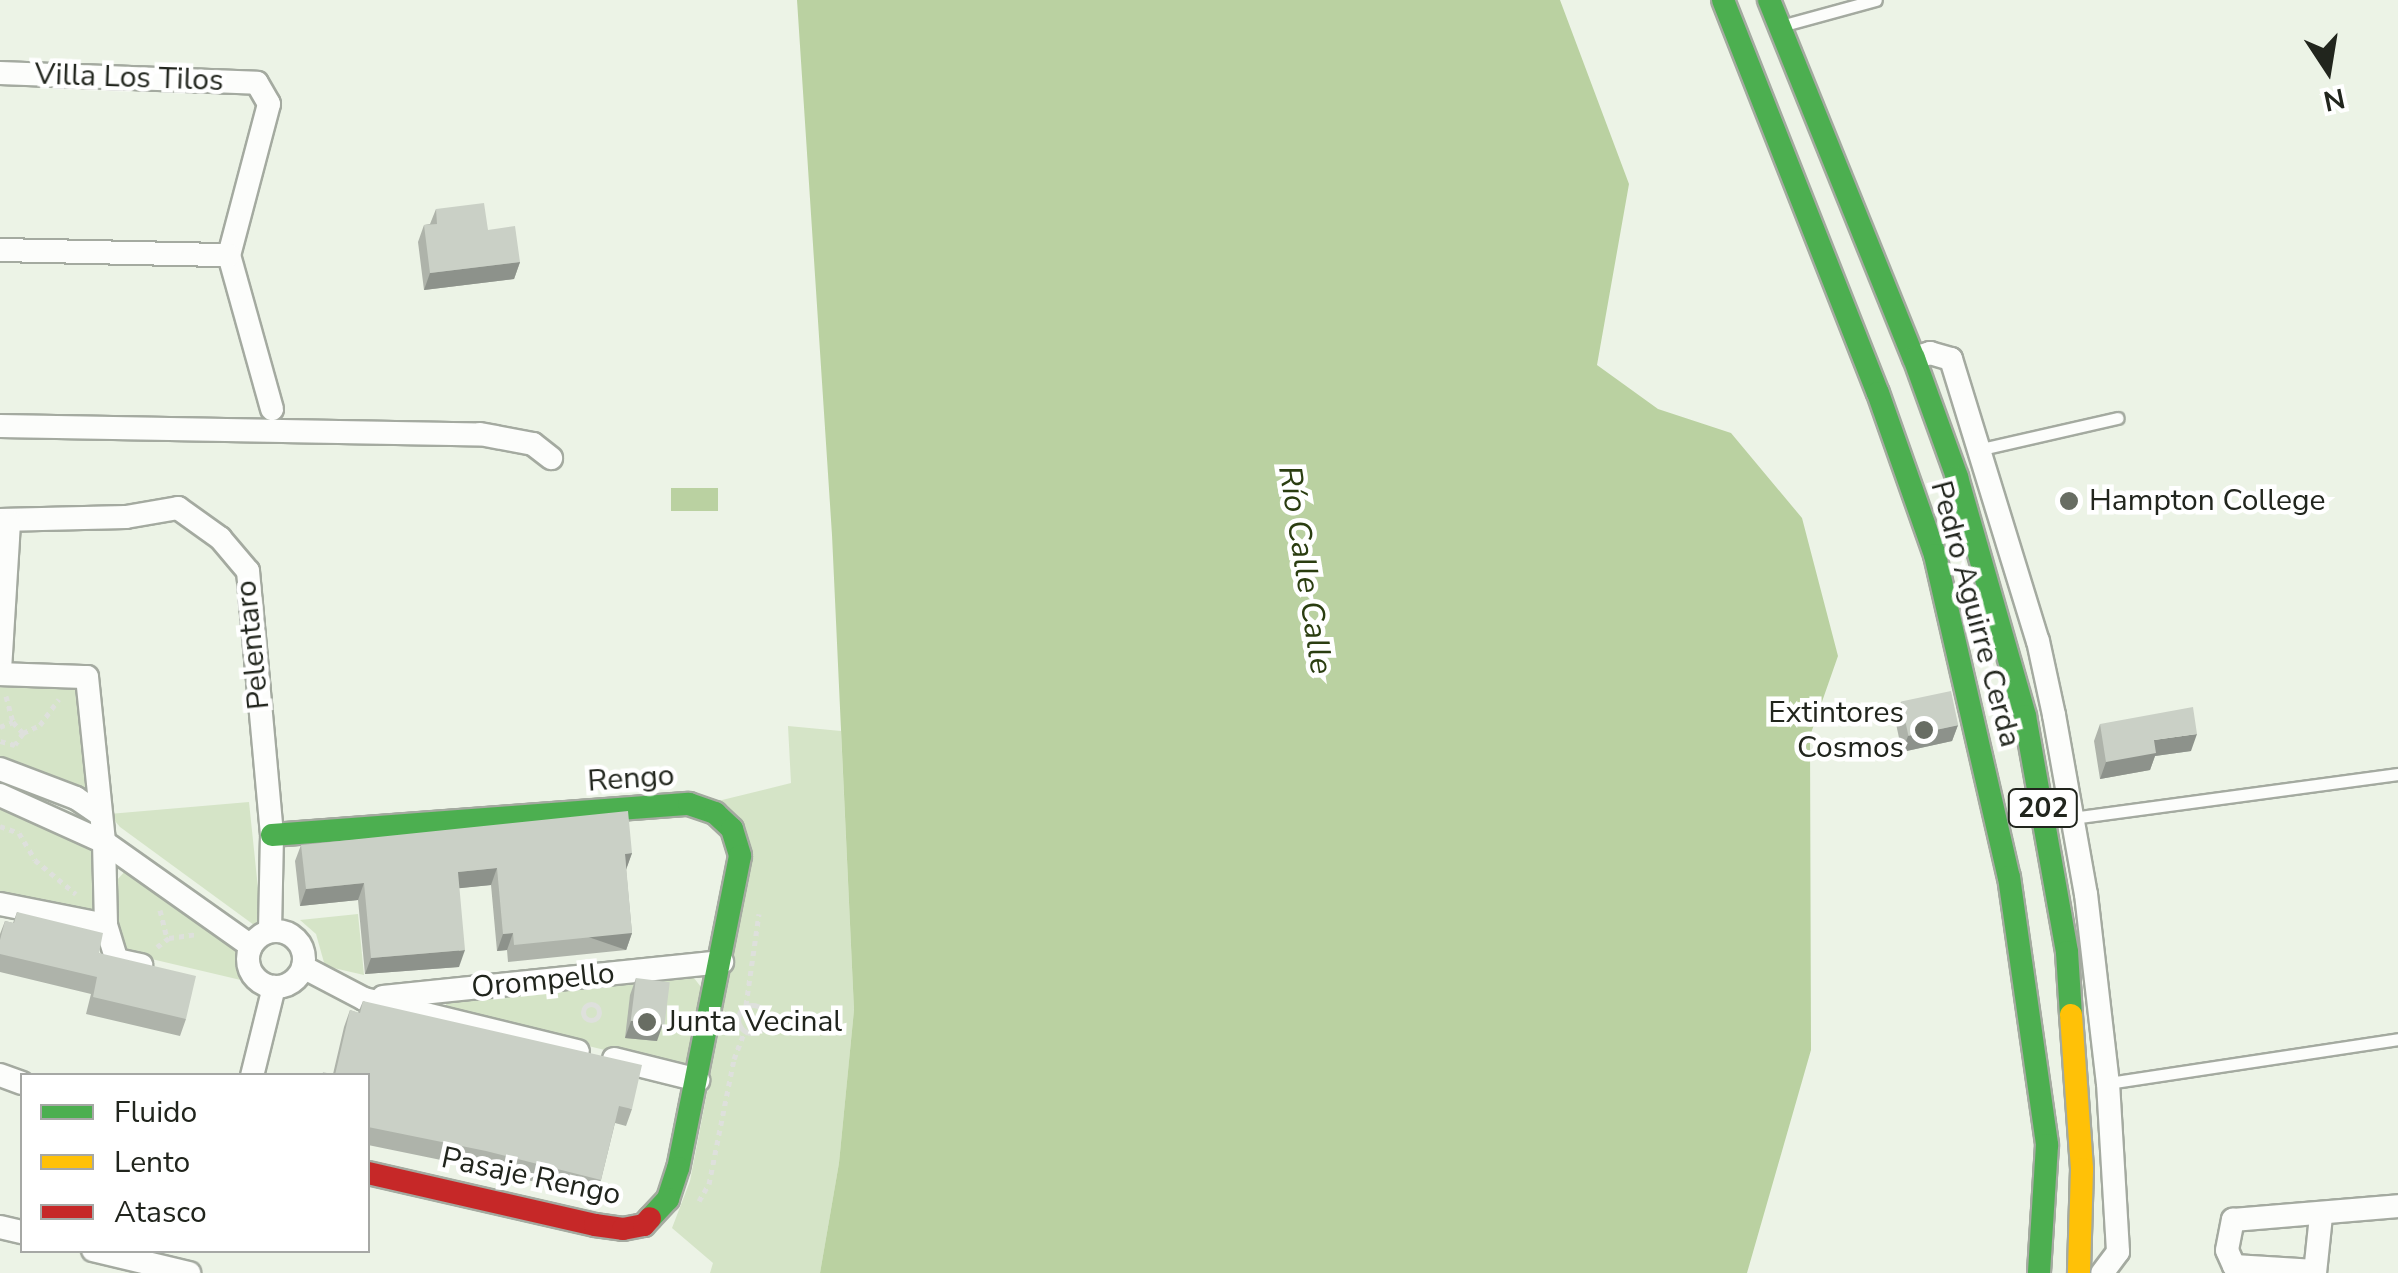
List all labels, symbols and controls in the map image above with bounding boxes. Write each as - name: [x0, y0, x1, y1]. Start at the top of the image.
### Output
- north arrow: [2278, 20, 2378, 120]
- street label: Villa Los Tilos: [34, 57, 224, 99]
- text: N: [2320, 79, 2348, 120]
- water label: Río Calle Calle: [1270, 463, 1340, 677]
- street label: Pedro Aguirre Cerda: [1922, 477, 2028, 751]
- place label: Hampton College: [2089, 483, 2325, 519]
- marker: Hampton College: [2058, 490, 2080, 512]
- street label: Pelentaro: [228, 579, 278, 711]
- place label: Extintores Cosmos: [1768, 695, 1904, 766]
- marker: Extintores Cosmos: [1913, 719, 1935, 741]
- street label: Rengo: [586, 758, 676, 800]
- road number: 202: [2006, 785, 2080, 831]
- street label: Orompello: [470, 956, 616, 1006]
- place label: Junta Vecinal: [667, 1004, 842, 1040]
- marker: Junta Vecinal: [636, 1011, 658, 1033]
- legend: [20, 1073, 370, 1253]
- text: Fluido: [114, 1092, 197, 1133]
- street label: Pasaje Rengo: [438, 1140, 624, 1214]
- text: Lento: [114, 1142, 190, 1183]
- text: Atasco: [114, 1192, 207, 1233]

